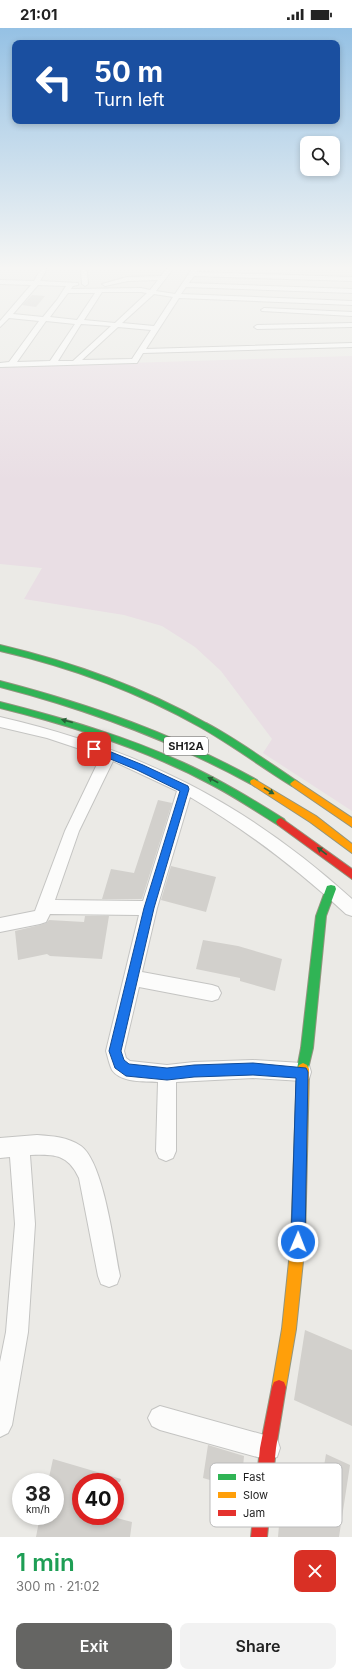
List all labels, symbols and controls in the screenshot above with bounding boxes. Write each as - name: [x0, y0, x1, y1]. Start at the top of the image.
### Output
- text: 21:01: [20, 5, 58, 24]
- text: 50 m: [94, 55, 163, 89]
- icon: left: [28, 56, 80, 108]
- text: Turn left: [94, 89, 164, 110]
- map controls: [300, 136, 340, 176]
- button: search: [300, 136, 340, 176]
- one-way arrow: [60, 718, 72, 724]
- pin: [77, 732, 111, 766]
- road number: SH12A: [164, 737, 208, 755]
- icon: arrive: [83, 738, 105, 760]
- one-way arrow: [207, 777, 219, 783]
- one-way arrow: [263, 787, 275, 794]
- one-way arrow: [316, 847, 327, 855]
- position arrow: [277, 1221, 319, 1263]
- legend: [210, 1463, 342, 1527]
- text: Fast: [243, 1470, 265, 1484]
- speed limit sign: 40: [72, 1473, 124, 1525]
- text: 38: [25, 1482, 51, 1506]
- text: Slow: [243, 1488, 268, 1502]
- text: km/h: [26, 1503, 50, 1515]
- text: Jam: [243, 1506, 265, 1520]
- text: 1 min: [16, 1548, 75, 1577]
- button: close: [294, 1550, 336, 1592]
- text: 300 m · 21:02: [16, 1578, 100, 1594]
- button: Exit: [16, 1623, 172, 1669]
- button: Share: [180, 1623, 336, 1669]

